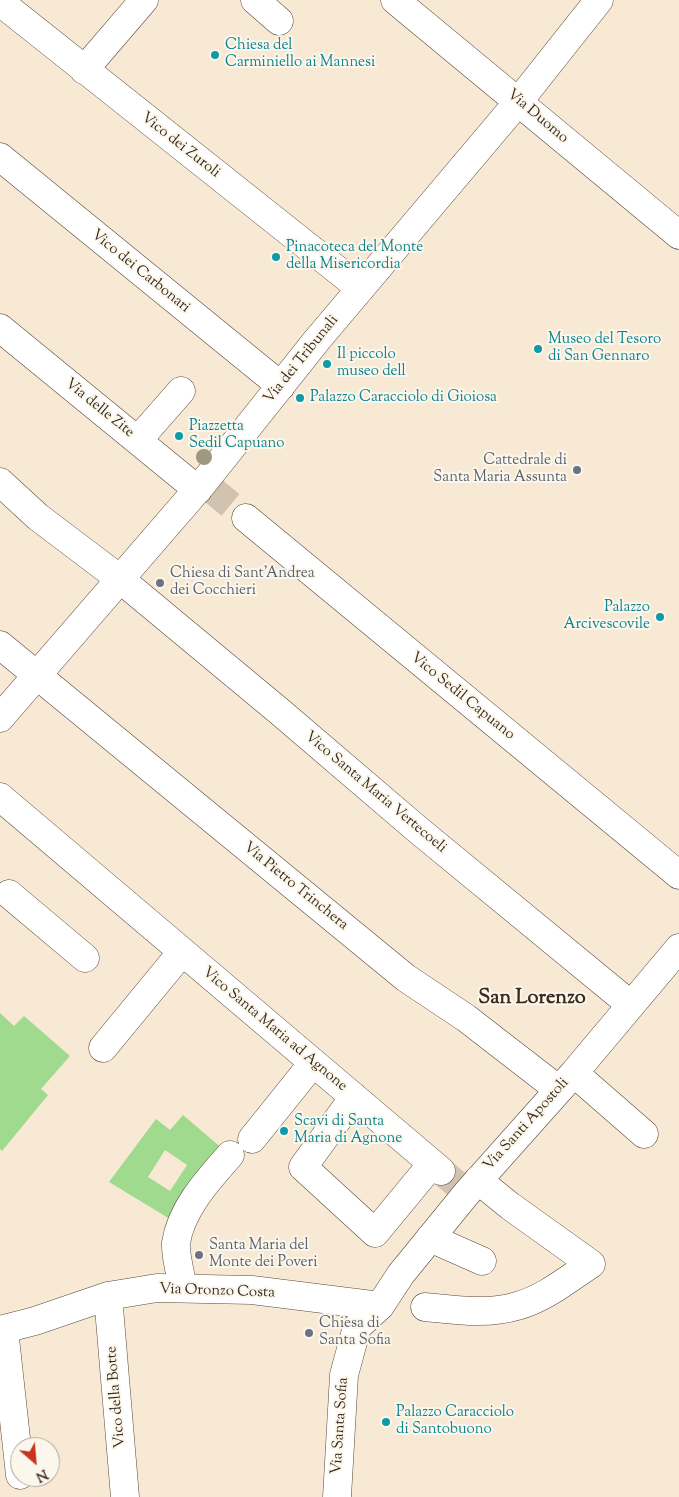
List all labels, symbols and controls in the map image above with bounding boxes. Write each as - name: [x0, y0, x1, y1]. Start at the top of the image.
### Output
- place label: Chiesa del Carminiello ai Mannesi: [225, 37, 375, 72]
- marker: Chiesa del Carminiello ai Mannesi: [209, 49, 221, 61]
- street label: Via Duomo: [503, 86, 571, 148]
- street label: Vico dei Zuroli: [137, 109, 223, 183]
- street label: Vico dei Carbonari: [87, 227, 193, 317]
- place label: Pinacoteca del Monte della Misericordia: [286, 239, 423, 274]
- marker: Pinacoteca del Monte della Misericordia: [270, 251, 282, 263]
- street label: Via dei Tribunali: [261, 312, 343, 408]
- place label: Museo del Tesoro di San Gennaro: [548, 331, 661, 366]
- marker: Museo del Tesoro di San Gennaro: [532, 343, 544, 355]
- place label: Il piccolo museo dell: [337, 346, 406, 381]
- marker: Il piccolo museo dell: [321, 358, 333, 370]
- street label: Via delle Zite: [61, 376, 137, 442]
- place label: Palazzo Caracciolo di Gioiosa: [310, 389, 497, 407]
- marker: Palazzo Caracciolo di Gioiosa: [294, 392, 306, 404]
- place label: Piazzetta Sedil Capuano: [189, 418, 284, 453]
- marker: Piazzetta Sedil Capuano: [173, 430, 185, 442]
- place label: Cattedrale di Santa Maria Assunta: [433, 452, 567, 487]
- marker: Cattedrale di Santa Maria Assunta: [571, 464, 583, 476]
- place label: Chiesa di Sant'Andrea dei Cocchieri: [170, 565, 315, 600]
- marker: Chiesa di Sant'Andrea dei Cocchieri: [154, 577, 166, 589]
- place label: Palazzo Arcivescovile: [564, 599, 650, 634]
- marker: Palazzo Arcivescovile: [654, 611, 666, 623]
- street label: Vico Sedil Capuano: [406, 649, 518, 745]
- street label: Vico Santa Maria Vertecoeli: [300, 728, 450, 858]
- street label: Via Pietro Trinchera: [239, 839, 351, 935]
- street label: Vico Santa Maria ad Agnone: [198, 964, 350, 1096]
- district label: San Lorenzo: [478, 988, 586, 1012]
- street label: Via Santi Apostoli: [481, 1075, 573, 1175]
- place label: Scavi di Santa Maria di Agnone: [294, 1113, 402, 1148]
- marker: Scavi di Santa Maria di Agnone: [278, 1125, 290, 1137]
- place label: Santa Maria del Monte dei Poveri: [209, 1237, 317, 1272]
- marker: Santa Maria del Monte dei Poveri: [193, 1249, 205, 1261]
- street label: Via Oronzo Costa: [159, 1281, 275, 1303]
- place label: Chiesa di Santa Sofia: [319, 1315, 391, 1350]
- marker: Chiesa di Santa Sofia: [303, 1327, 315, 1339]
- street label: Vico della Botte: [104, 1345, 130, 1449]
- street label: Via Santa Sofia: [329, 1377, 353, 1475]
- place label: Palazzo Caracciolo di Santobuono: [396, 1404, 514, 1439]
- marker: Palazzo Caracciolo di Santobuono: [380, 1416, 392, 1428]
- north arrow: [10, 1437, 60, 1487]
- text: N: [32, 1463, 51, 1486]

